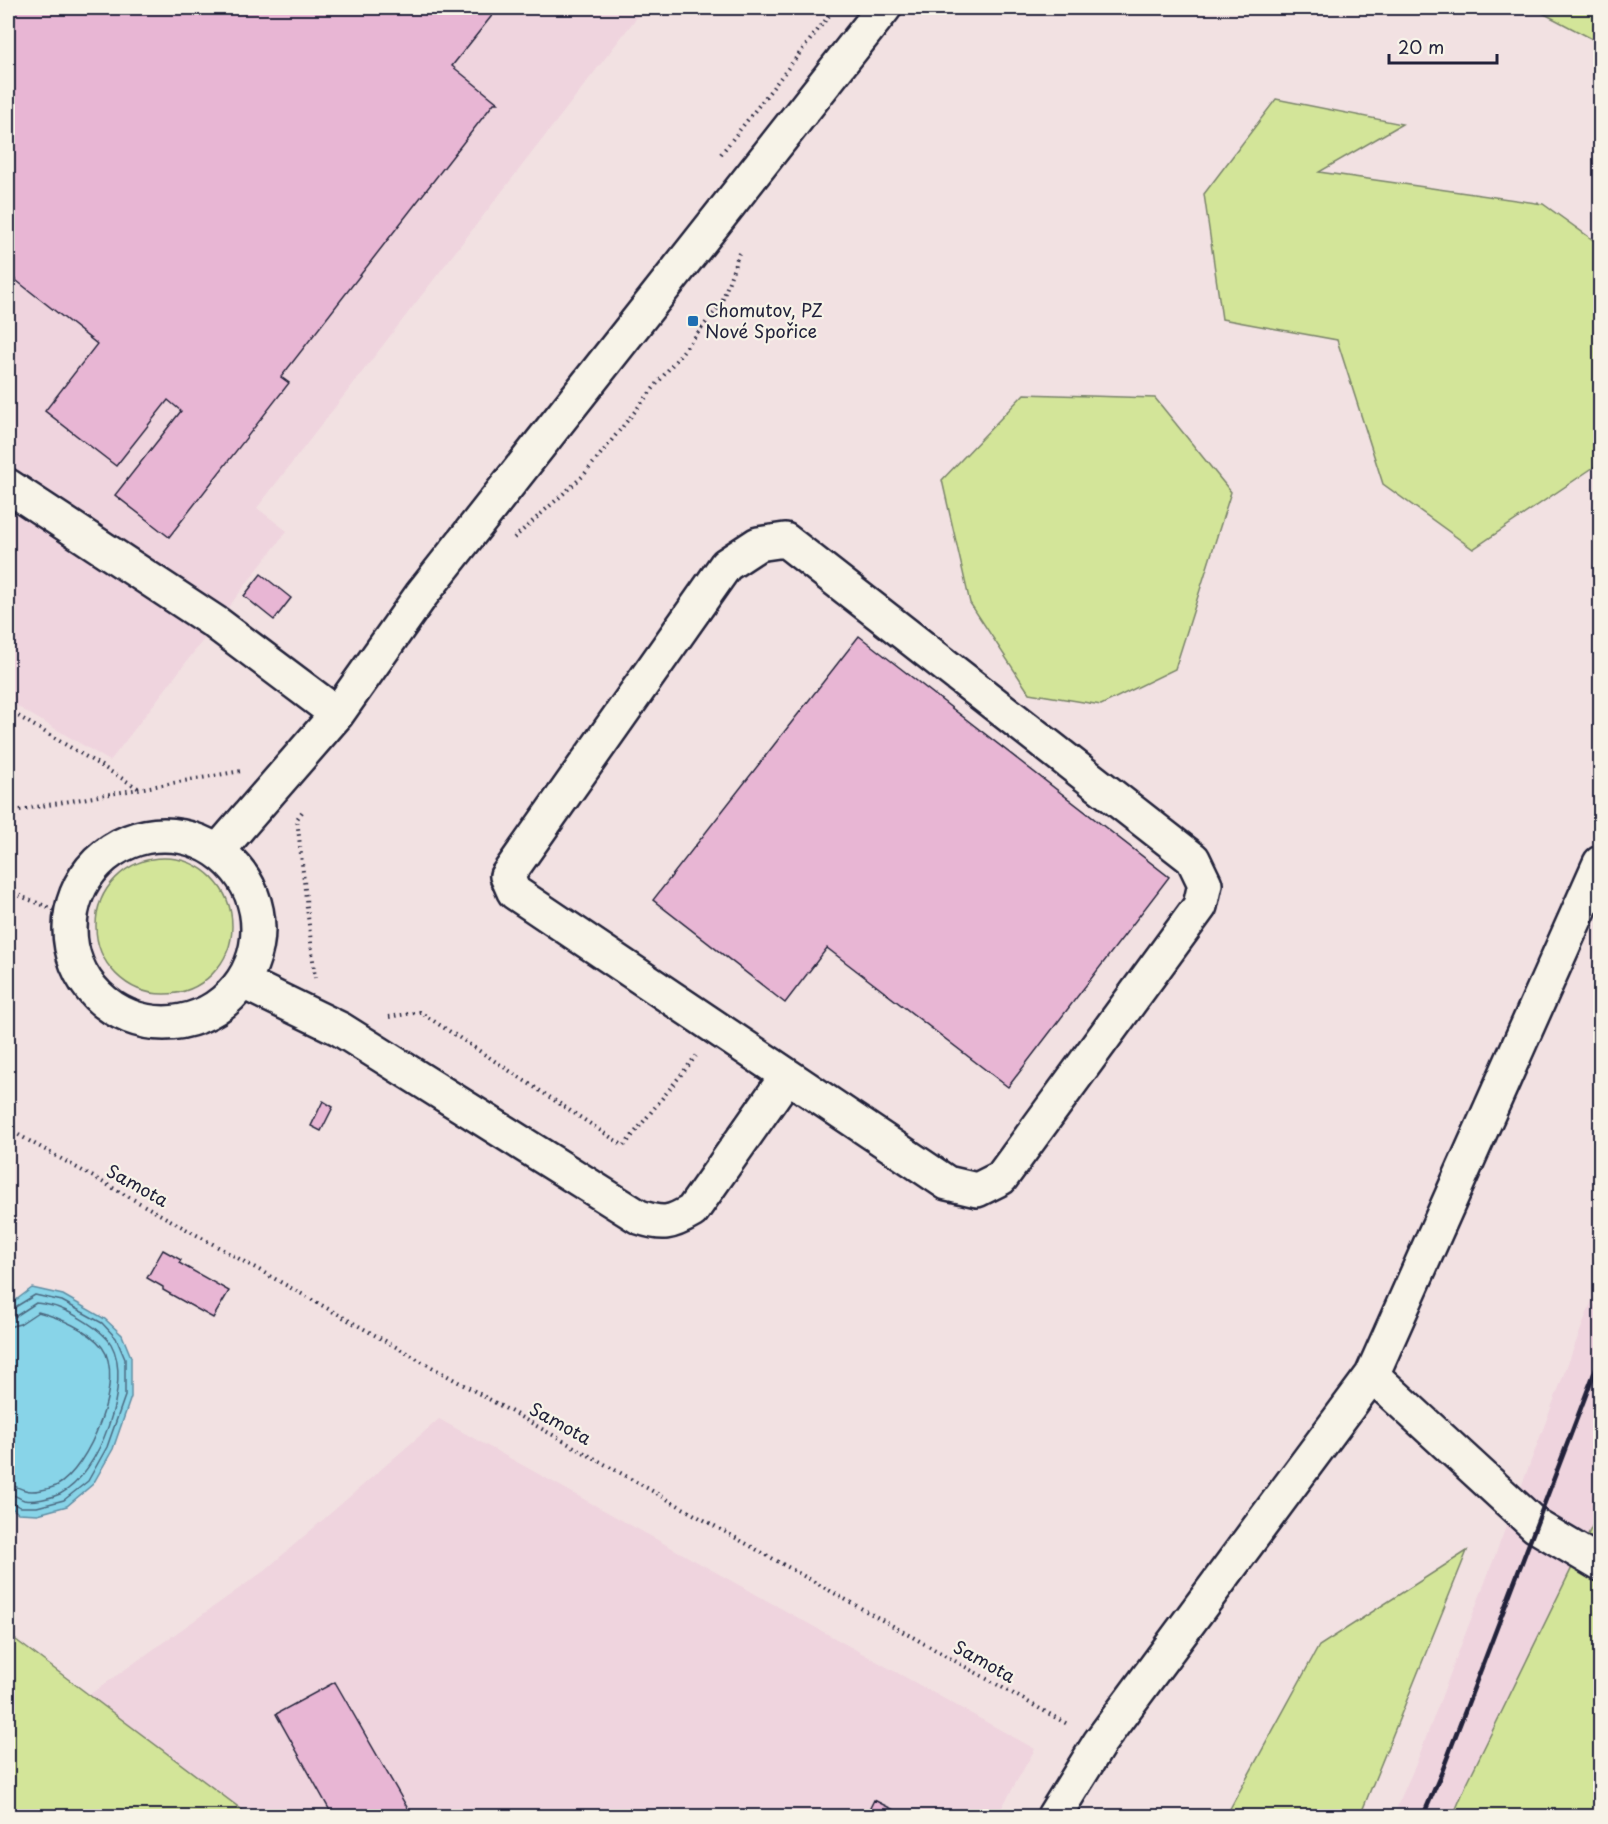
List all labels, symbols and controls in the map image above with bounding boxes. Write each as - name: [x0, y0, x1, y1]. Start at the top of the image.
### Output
- scale bar: [1389, 27, 1497, 65]
- text: 20 m: [1398, 33, 1444, 60]
- place label: Chomutov, PZ Nové Spořice: [705, 296, 823, 344]
- marker: Chomutov, PZ Nové Spořice: [686, 314, 700, 328]
- street label: Samota: [102, 1157, 174, 1213]
- street label: Samota: [525, 1395, 597, 1451]
- street label: Samota: [949, 1633, 1021, 1689]

